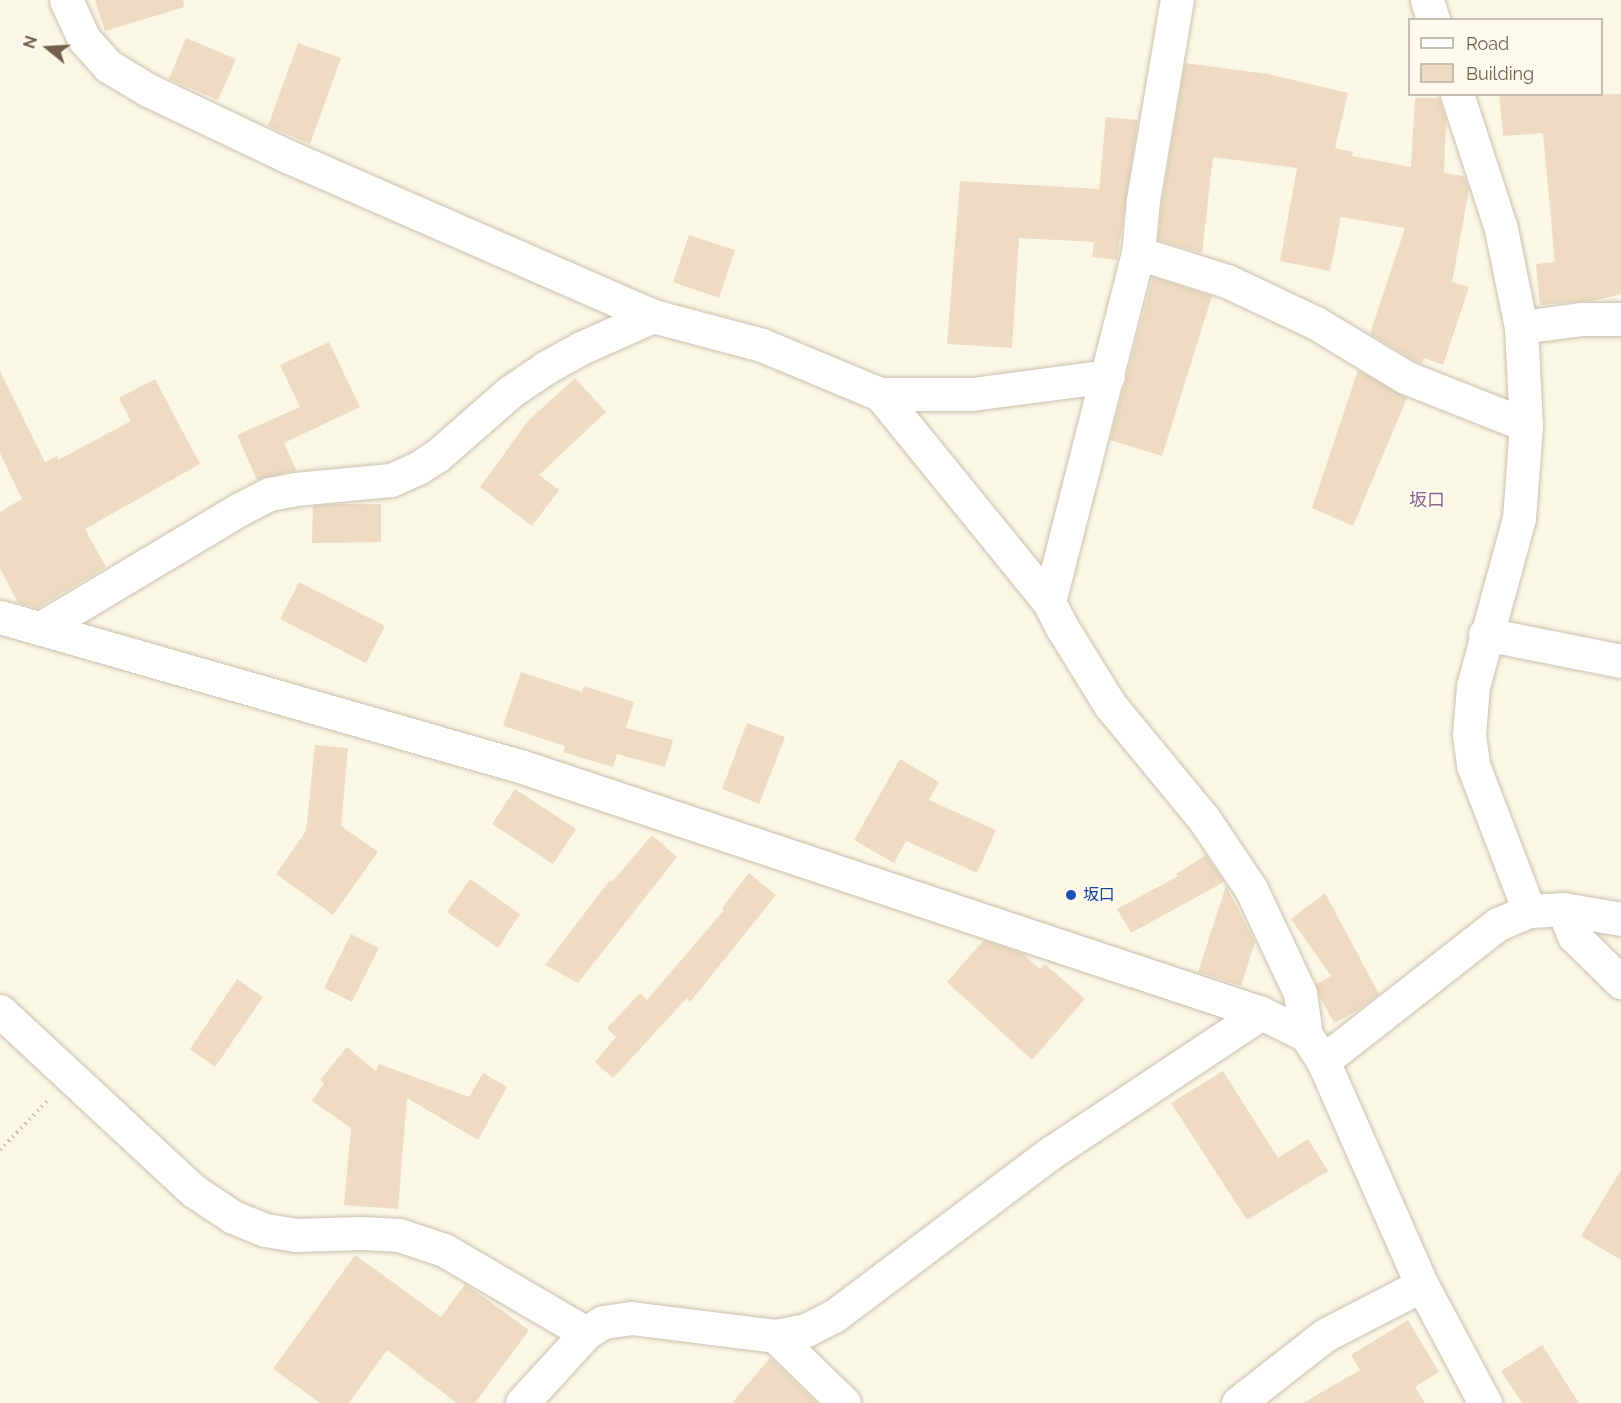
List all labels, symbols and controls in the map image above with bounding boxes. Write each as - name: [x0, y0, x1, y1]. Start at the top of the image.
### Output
- north arrow: [18, 18, 78, 78]
- legend: [1408, 18, 1603, 96]
- text: Road: [1466, 33, 1509, 54]
- text: N: [19, 34, 41, 51]
- text: Building: [1466, 63, 1534, 84]
- district label: 坂口: [1409, 489, 1445, 511]
- place label: 坂口: [1083, 885, 1115, 905]
- marker: 坂口: [1064, 888, 1078, 902]

